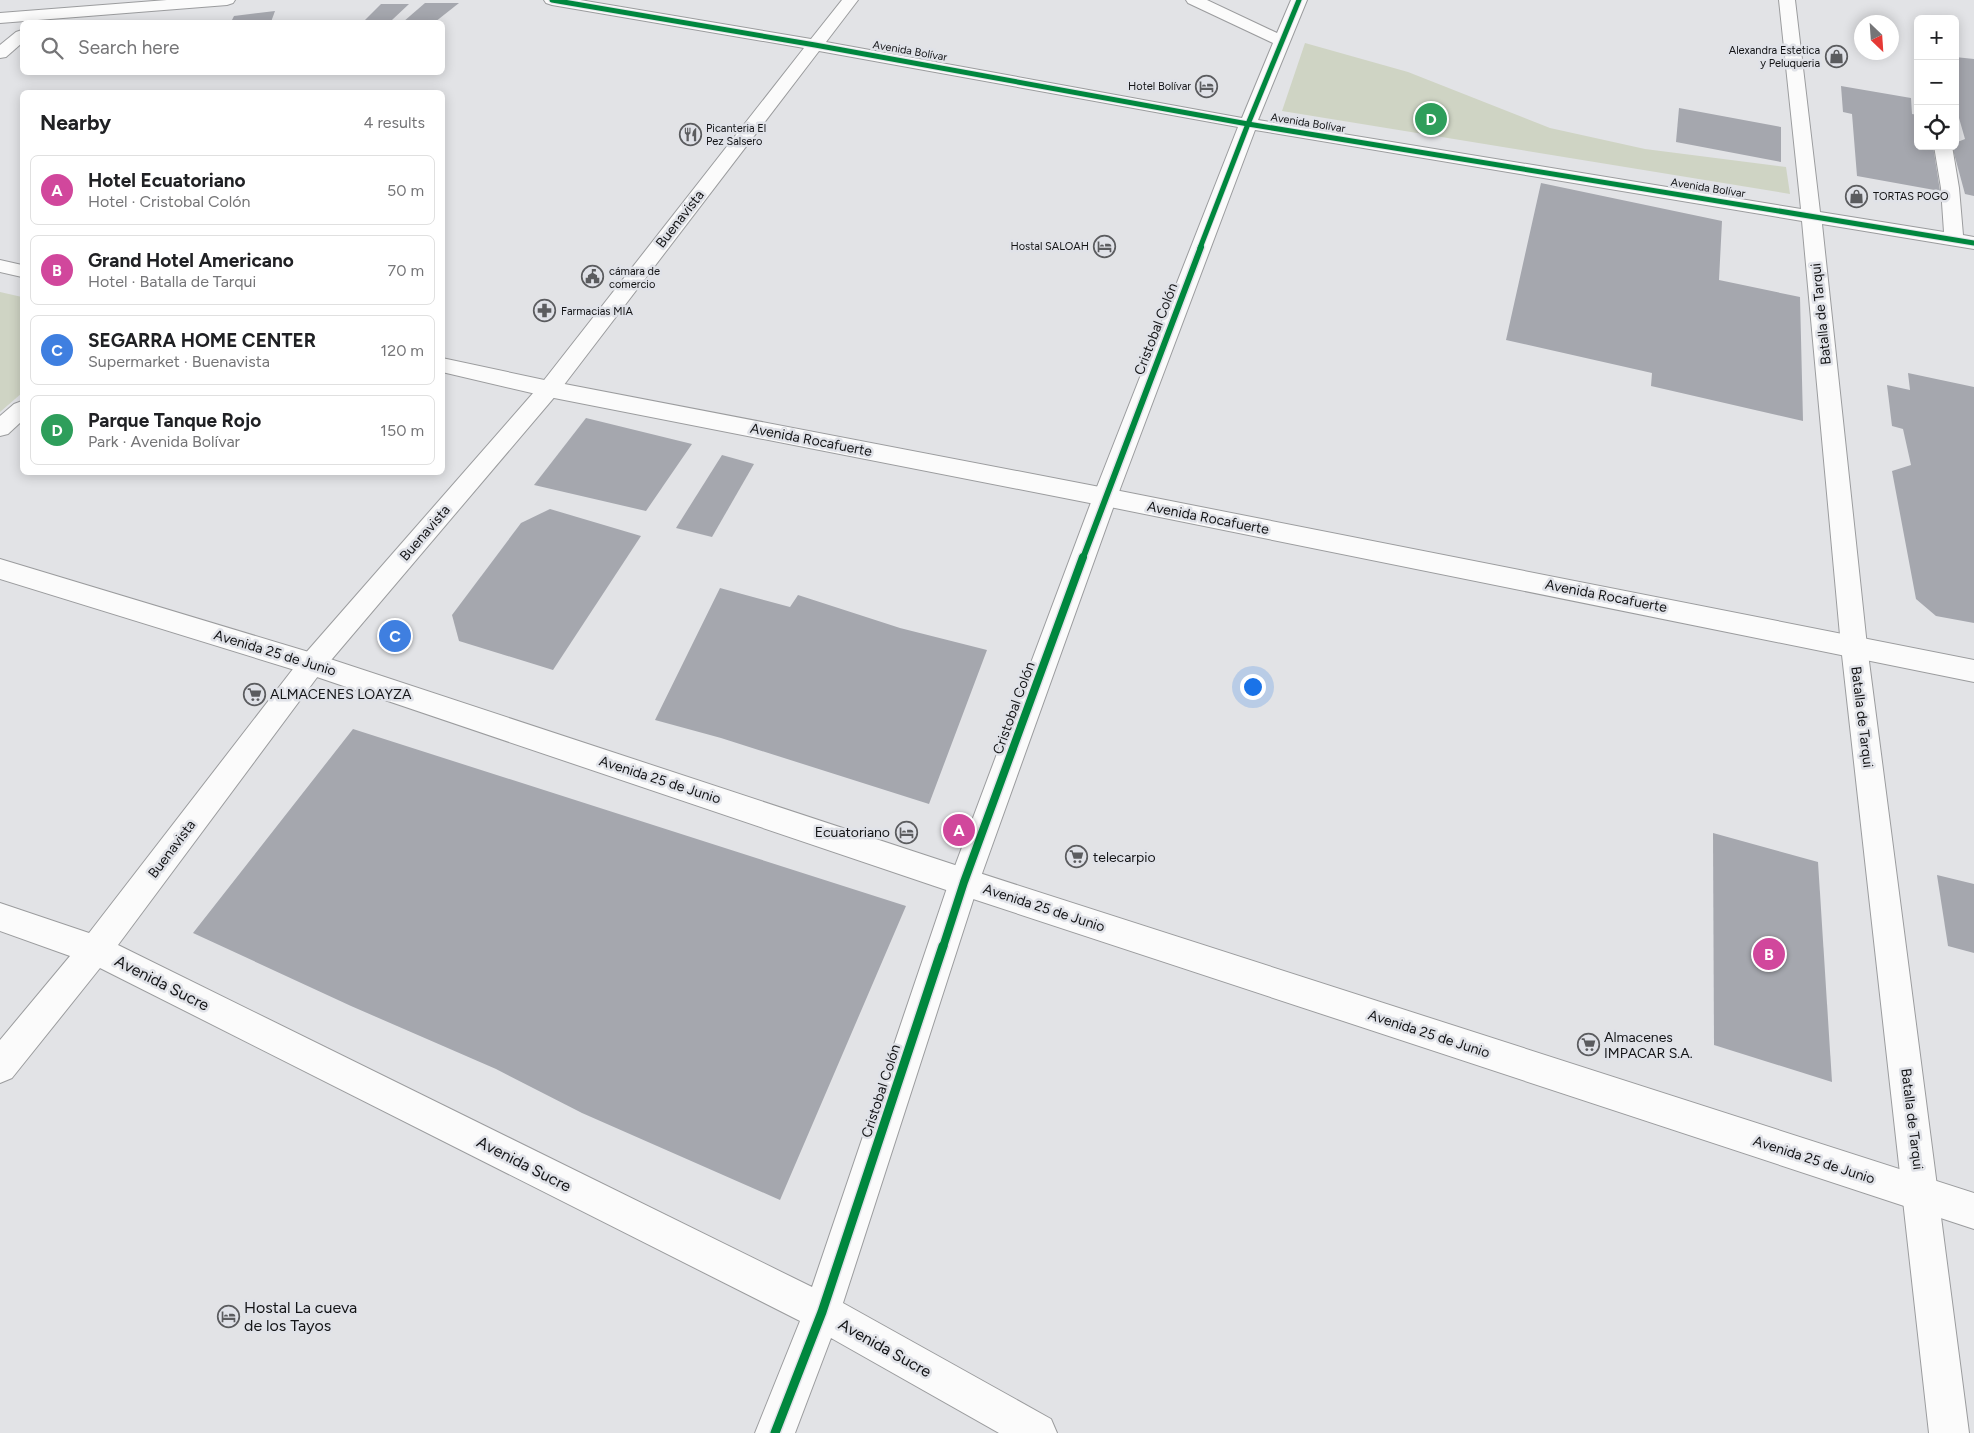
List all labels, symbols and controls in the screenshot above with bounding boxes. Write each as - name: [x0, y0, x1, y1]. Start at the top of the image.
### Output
- north arrow: [1854, 15, 1899, 60]
- map controls: [1914, 15, 1959, 150]
- button: +: [1914, 15, 1959, 60]
- search box: [20, 20, 445, 75]
- icon: search: [38, 34, 66, 62]
- text: Search here: [78, 36, 180, 59]
- street label: Avenida Bolívar: [872, 38, 949, 64]
- place label: Alexandra Estetica y Peluqueria: [1729, 44, 1820, 70]
- shop icon: Alexandra Estetica y Peluqueria: [1824, 44, 1848, 68]
- button: −: [1914, 60, 1959, 105]
- hotel icon: Hotel Bolívar: [1195, 74, 1219, 98]
- place label: Hotel Bolívar: [1128, 80, 1191, 93]
- pin: D: [1415, 100, 1447, 138]
- button: locate: [1914, 105, 1959, 150]
- text: Nearby: [40, 110, 111, 135]
- street label: Avenida Bolívar: [1270, 111, 1347, 135]
- text: 4 results: [364, 113, 425, 132]
- restaurant icon: Picanteria El Pez Salsero: [678, 122, 702, 146]
- place label: Picanteria El Pez Salsero: [706, 122, 766, 148]
- text: Hotel Ecuatoriano: [88, 169, 246, 192]
- street label: Avenida Bolívar: [1670, 176, 1747, 200]
- text: A: [51, 181, 63, 200]
- text: 50 m: [387, 181, 424, 200]
- shop icon: TORTAS POGO: [1845, 184, 1869, 208]
- street label: Buenavista: [652, 187, 708, 251]
- place label: TORTAS POGO: [1873, 190, 1949, 203]
- text: Hotel · Cristobal Colón: [88, 192, 250, 211]
- hotel icon: Hostal SALOAH: [1093, 234, 1117, 258]
- place label: Hostal SALOAH: [1010, 240, 1089, 253]
- text: Grand Hotel Americano: [88, 249, 294, 272]
- text: B: [52, 261, 62, 280]
- text: 70 m: [388, 261, 424, 280]
- street label: Batalla de Tarqui: [1807, 262, 1835, 366]
- public building icon: cámara de comercio: [581, 265, 605, 289]
- place label: cámara de comercio: [609, 265, 660, 291]
- text: Hotel · Batalla de Tarqui: [88, 272, 256, 291]
- street label: Cristobal Colón: [1131, 280, 1181, 377]
- pharmacy icon: Farmacias MIA: [533, 299, 557, 323]
- place label: Farmacias MIA: [561, 305, 633, 318]
- text: SEGARRA HOME CENTER: [88, 329, 316, 352]
- text: C: [51, 341, 63, 360]
- text: 120 m: [381, 341, 424, 360]
- text: Supermarket · Buenavista: [88, 352, 270, 371]
- text: Parque Tanque Rojo: [88, 409, 261, 432]
- street label: Avenida Rocafuerte: [749, 420, 874, 460]
- text: D: [51, 421, 63, 440]
- text: 150 m: [380, 421, 424, 440]
- text: Park · Avenida Bolívar: [88, 432, 240, 451]
- street label: Avenida Rocafuerte: [1146, 498, 1271, 538]
- street label: Buenavista: [396, 502, 454, 564]
- street label: Avenida Rocafuerte: [1544, 576, 1669, 616]
- pin: C: [379, 617, 411, 655]
- street label: Avenida 25 de Junio: [212, 626, 338, 680]
- street label: Cristobal Colón: [989, 659, 1039, 757]
- street label: Batalla de Tarqui: [1847, 665, 1877, 769]
- your location: [1240, 674, 1266, 700]
- supermarket icon: ALMACENES LOAYZA: [242, 682, 266, 706]
- place label: ALMACENES LOAYZA: [270, 686, 412, 703]
- street label: Avenida 25 de Junio: [597, 752, 723, 808]
- pin: A: [943, 811, 975, 849]
- street label: Buenavista: [145, 817, 199, 881]
- hotel icon: Ecuatoriano: [894, 820, 918, 844]
- place label: Ecuatoriano: [815, 824, 890, 841]
- supermarket icon: telecarpio: [1065, 845, 1089, 869]
- place label: telecarpio: [1093, 849, 1156, 866]
- street label: Avenida 25 de Junio: [981, 880, 1107, 936]
- pin: B: [1753, 935, 1785, 973]
- street label: Avenida Sucre: [112, 951, 213, 1015]
- street label: Avenida 25 de Junio: [1366, 1006, 1492, 1062]
- place label: Almacenes IMPACAR S.A.: [1604, 1029, 1693, 1062]
- supermarket icon: Almacenes IMPACAR S.A.: [1576, 1033, 1600, 1057]
- street label: Cristobal Colón: [858, 1042, 904, 1140]
- street label: Batalla de Tarqui: [1897, 1067, 1927, 1171]
- street label: Avenida Sucre: [474, 1132, 575, 1196]
- street label: Avenida 25 de Junio: [1751, 1132, 1877, 1188]
- place label: Hostal La cueva de los Tayos: [244, 1298, 357, 1335]
- hotel icon: Hostal La cueva de los Tayos: [216, 1304, 240, 1328]
- street label: Avenida Sucre: [835, 1315, 935, 1381]

